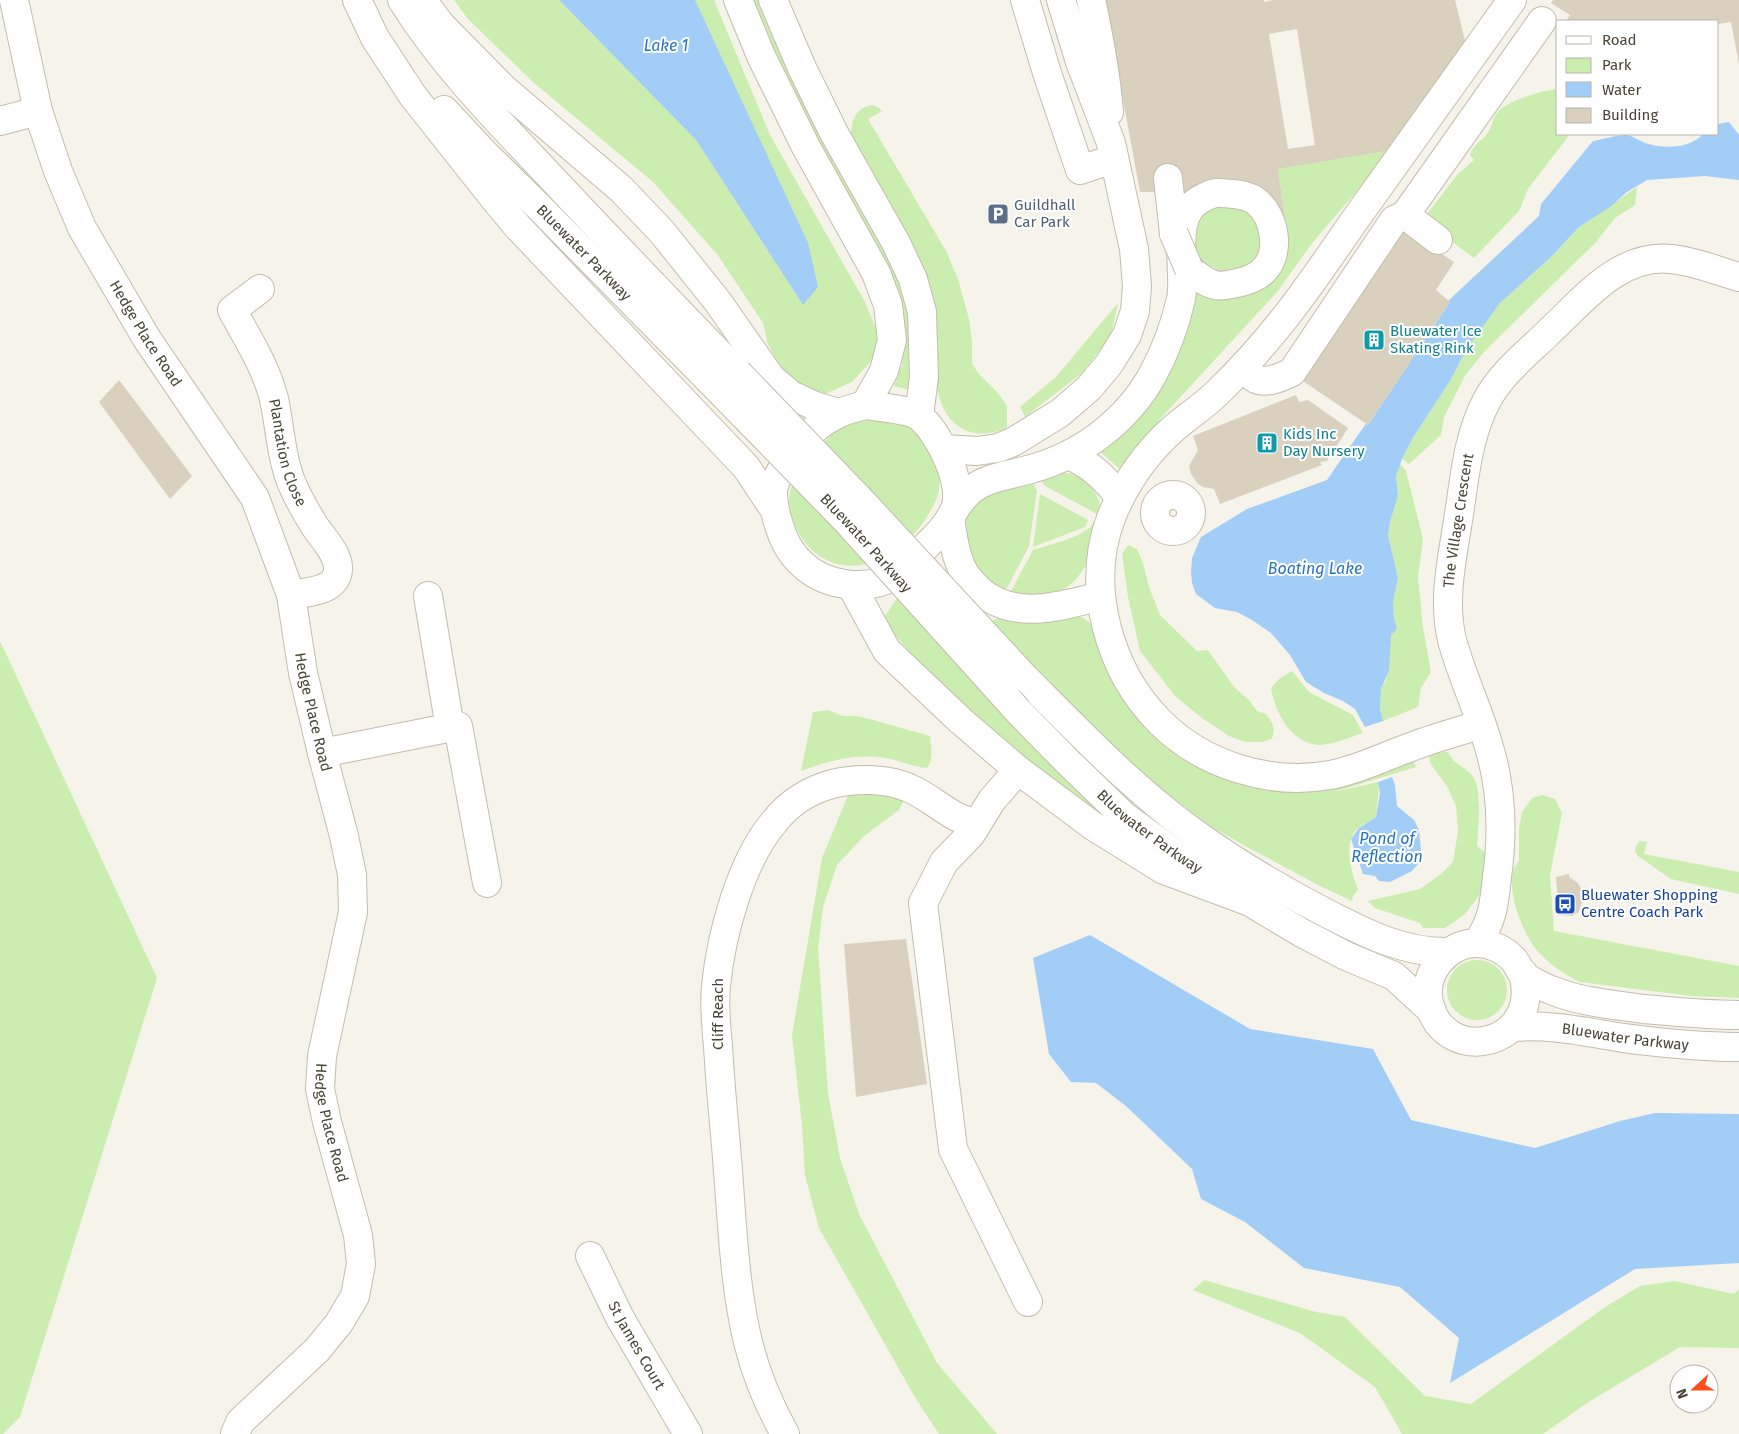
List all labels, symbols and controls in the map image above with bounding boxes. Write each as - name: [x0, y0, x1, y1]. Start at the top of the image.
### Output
- legend: [1556, 20, 1719, 135]
- text: Road: [1602, 31, 1637, 49]
- water label: Lake 1: [644, 36, 688, 55]
- text: Park: [1602, 56, 1632, 74]
- text: Water: [1602, 81, 1641, 99]
- text: Building: [1602, 106, 1658, 124]
- place label: Guildhall Car Park: [1014, 196, 1076, 231]
- street label: Bluewater Parkway: [533, 201, 636, 305]
- parking icon: Guildhall Car Park: [986, 202, 1010, 226]
- street label: Hedge Place Road: [106, 277, 186, 390]
- place label: Bluewater Ice Skating Rink: [1390, 322, 1482, 357]
- building icon: Bluewater Ice Skating Rink: [1362, 328, 1386, 352]
- street label: Plantation Close: [265, 397, 310, 510]
- place label: Kids Inc Day Nursery: [1283, 425, 1365, 460]
- building icon: Kids Inc Day Nursery: [1255, 431, 1279, 455]
- street label: The Village Crescent: [1440, 451, 1478, 588]
- street label: Bluewater Parkway: [816, 490, 916, 597]
- water label: Boating Lake: [1268, 559, 1362, 578]
- street label: Hedge Place Road: [291, 651, 336, 774]
- street label: Bluewater Parkway: [1093, 786, 1206, 878]
- water label: Pond of Reflection: [1351, 829, 1423, 866]
- place label: Bluewater Shopping Centre Coach Park: [1581, 886, 1718, 921]
- bus stop icon: Bluewater Shopping Centre Coach Park: [1553, 892, 1577, 916]
- street label: Cliff Reach: [709, 978, 727, 1050]
- street label: Bluewater Parkway: [1561, 1019, 1690, 1054]
- street label: Hedge Place Road: [311, 1062, 352, 1184]
- street label: St James Court: [604, 1298, 669, 1394]
- north arrow: [1669, 1364, 1719, 1414]
- text: N: [1673, 1386, 1692, 1401]

